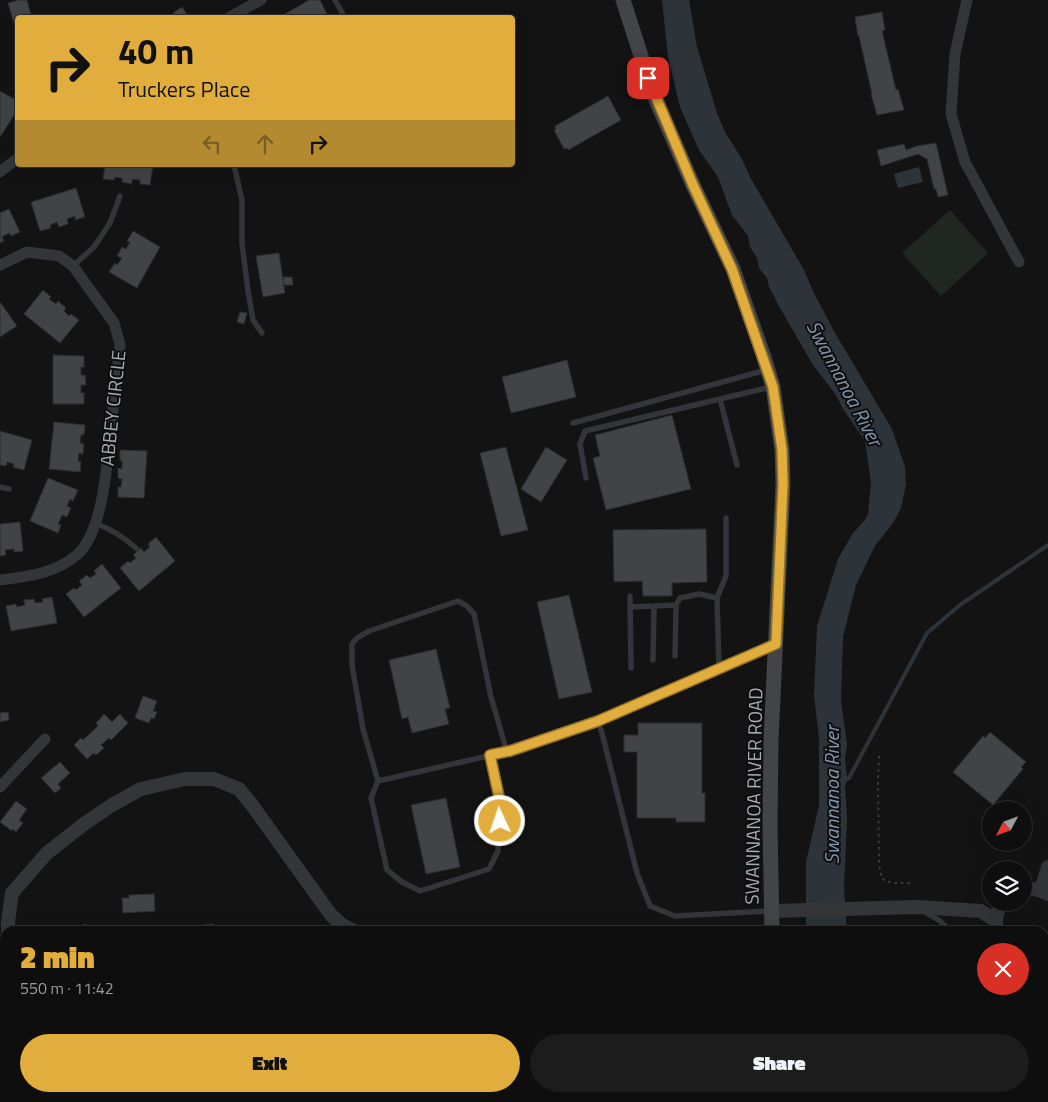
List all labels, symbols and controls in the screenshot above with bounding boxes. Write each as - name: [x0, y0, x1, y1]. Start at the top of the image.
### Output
- text: 40 m: [118, 24, 194, 78]
- icon: right: [35, 35, 100, 100]
- pin: [627, 57, 669, 99]
- icon: arrive: [634, 64, 662, 92]
- text: Truckers Place: [118, 72, 250, 106]
- icon: left: [198, 130, 226, 158]
- icon: ahead: [251, 130, 279, 158]
- icon: right: [304, 130, 332, 158]
- water label: Swannanoa River: [799, 315, 892, 454]
- street label: ABBEY CIRCLE: [92, 349, 132, 467]
- street label: SWANNANOA RIVER ROAD: [737, 687, 769, 905]
- water label: Swannanoa River: [816, 723, 847, 864]
- position arrow: [473, 794, 525, 846]
- north arrow: [982, 801, 1032, 851]
- map controls: [982, 801, 1032, 911]
- button: layers: [982, 861, 1032, 911]
- text: 2 min: [20, 934, 95, 980]
- button: close: [977, 943, 1029, 995]
- text: 550 m · 11:42: [20, 976, 114, 1000]
- button: Exit: [20, 1034, 520, 1092]
- button: Share: [530, 1034, 1029, 1092]

